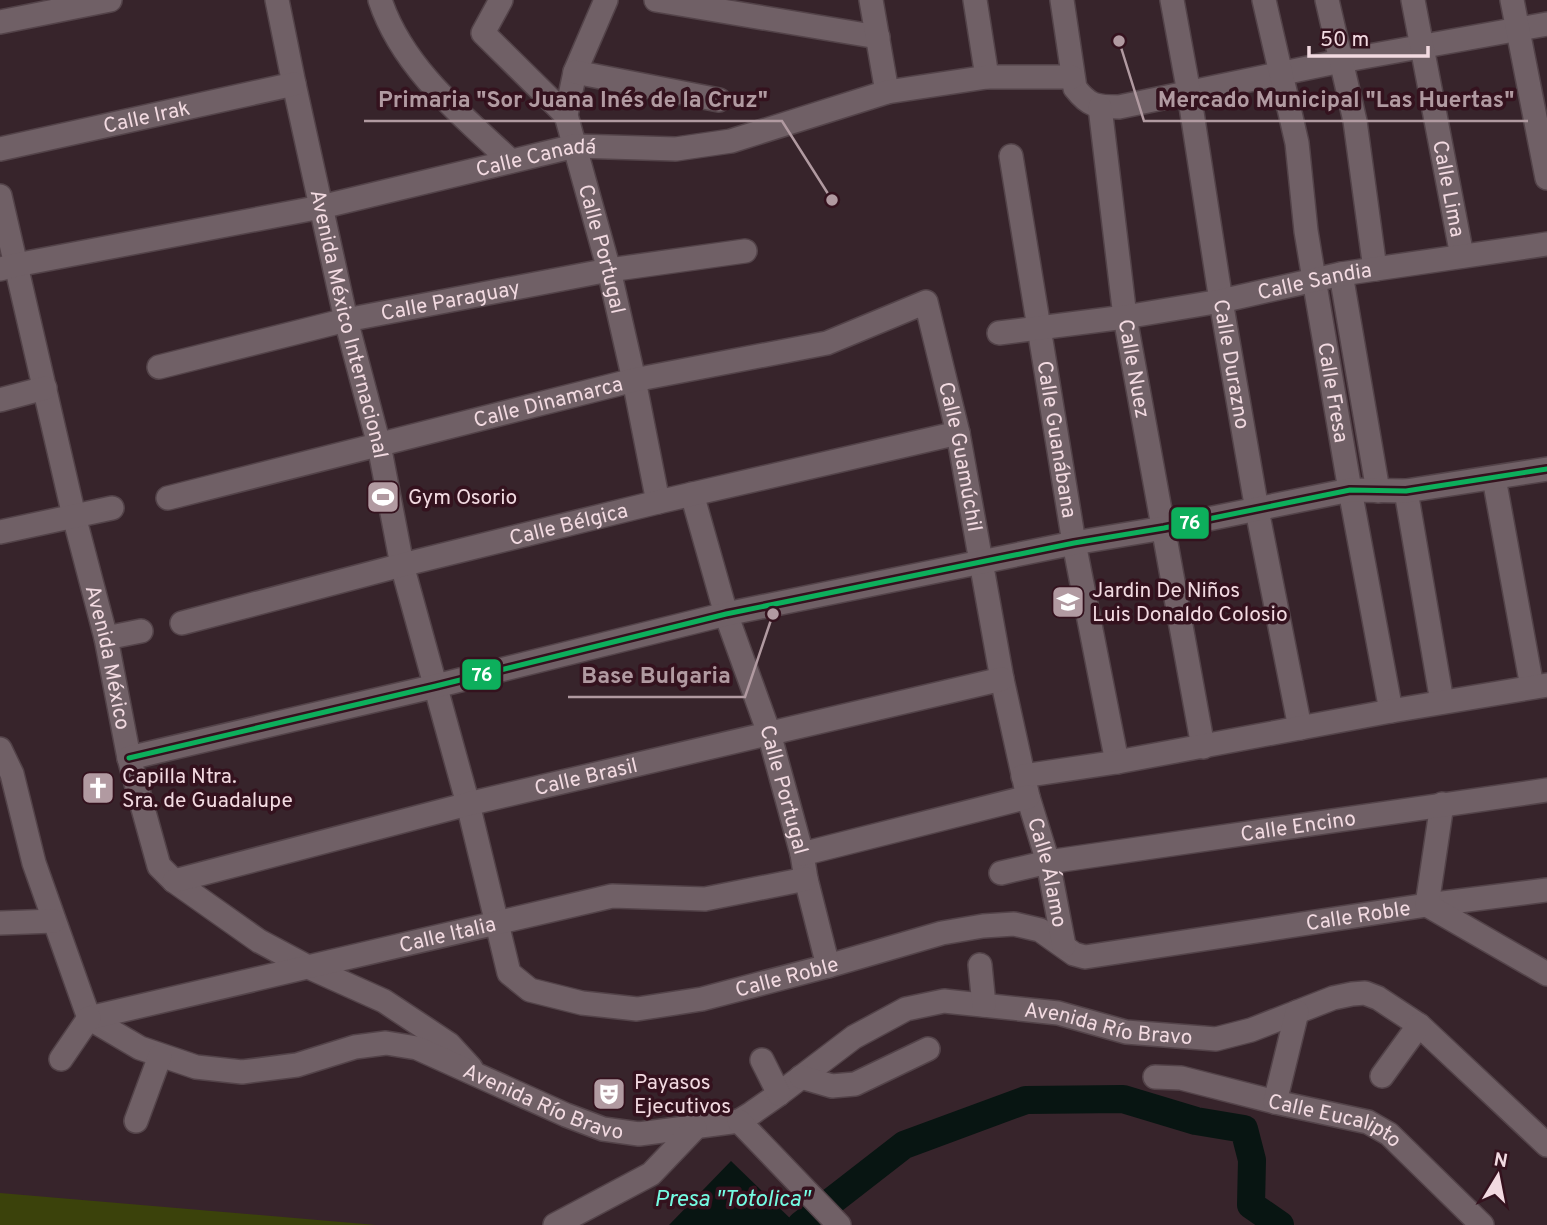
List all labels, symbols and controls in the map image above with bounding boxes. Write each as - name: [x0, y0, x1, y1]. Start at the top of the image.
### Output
- scale bar: [1309, 14, 1428, 58]
- text: 50 m: [1320, 27, 1369, 54]
- callout: Primaria "Sor Juana Inés de la Cruz": [364, 77, 782, 121]
- callout: Mercado Municipal "Las Huertas": [1144, 77, 1528, 121]
- text: Primaria "Sor Juana Inés de la Cruz": [378, 87, 768, 116]
- text: Mercado Municipal "Las Huertas": [1158, 87, 1514, 116]
- street label: Calle Irak: [101, 95, 193, 141]
- street label: Calle Canadá: [473, 134, 597, 184]
- street label: Calle Lima: [1425, 138, 1470, 240]
- street label: Calle Portugal: [571, 181, 631, 317]
- street label: Avenida México Internacional: [303, 187, 393, 461]
- street label: Calle Sandia: [1255, 258, 1374, 307]
- street label: Calle Paraguay: [379, 275, 522, 328]
- street label: Calle Durazno: [1206, 297, 1255, 431]
- street label: Calle Nuez: [1111, 317, 1155, 421]
- street label: Calle Fresa: [1310, 340, 1354, 445]
- street label: Calle Guanábana: [1030, 359, 1082, 520]
- street label: Calle Dinamarca: [471, 371, 626, 435]
- street label: Calle Guamúchil: [931, 379, 987, 534]
- sports icon: Gym Osorio: [364, 478, 402, 516]
- place label: Gym Osorio: [408, 485, 517, 512]
- street label: Calle Bélgica: [507, 498, 631, 553]
- line badge: 76: [1170, 506, 1210, 540]
- text: 76: [1180, 512, 1200, 536]
- place label: Jardin De Niños Luis Donaldo Colosio: [1092, 578, 1288, 629]
- street label: Avenida México: [78, 583, 135, 732]
- school or university icon: Jardin De Niños Luis Donaldo Colosio: [1049, 583, 1087, 621]
- callout: Base Bulgaria: [568, 653, 745, 697]
- line badge: 76: [461, 658, 502, 691]
- text: Base Bulgaria: [581, 663, 731, 692]
- text: 76: [472, 664, 492, 688]
- street label: Calle Portugal: [752, 722, 814, 858]
- street label: Calle Brasil: [532, 753, 641, 803]
- place label: Capilla Ntra. Sra. de Guadalupe: [122, 764, 293, 815]
- church icon: Capilla Ntra. Sra. de Guadalupe: [79, 769, 117, 807]
- street label: Calle Encino: [1239, 806, 1358, 849]
- street label: Calle Álamo: [1020, 815, 1072, 930]
- street label: Calle Roble: [1304, 896, 1413, 938]
- street label: Calle Italia: [397, 912, 499, 960]
- street label: Calle Roble: [733, 952, 842, 1005]
- street label: Avenida Río Bravo: [1023, 998, 1193, 1052]
- street label: Avenida Río Bravo: [458, 1058, 625, 1147]
- place label: Payasos Ejecutivos: [634, 1070, 731, 1121]
- theatre icon: Payasos Ejecutivos: [590, 1075, 628, 1113]
- street label: Calle Eucalipto: [1265, 1089, 1407, 1154]
- north arrow: [1463, 1141, 1533, 1211]
- text: N: [1492, 1148, 1509, 1174]
- water label: Presa "Totolica": [654, 1186, 812, 1215]

